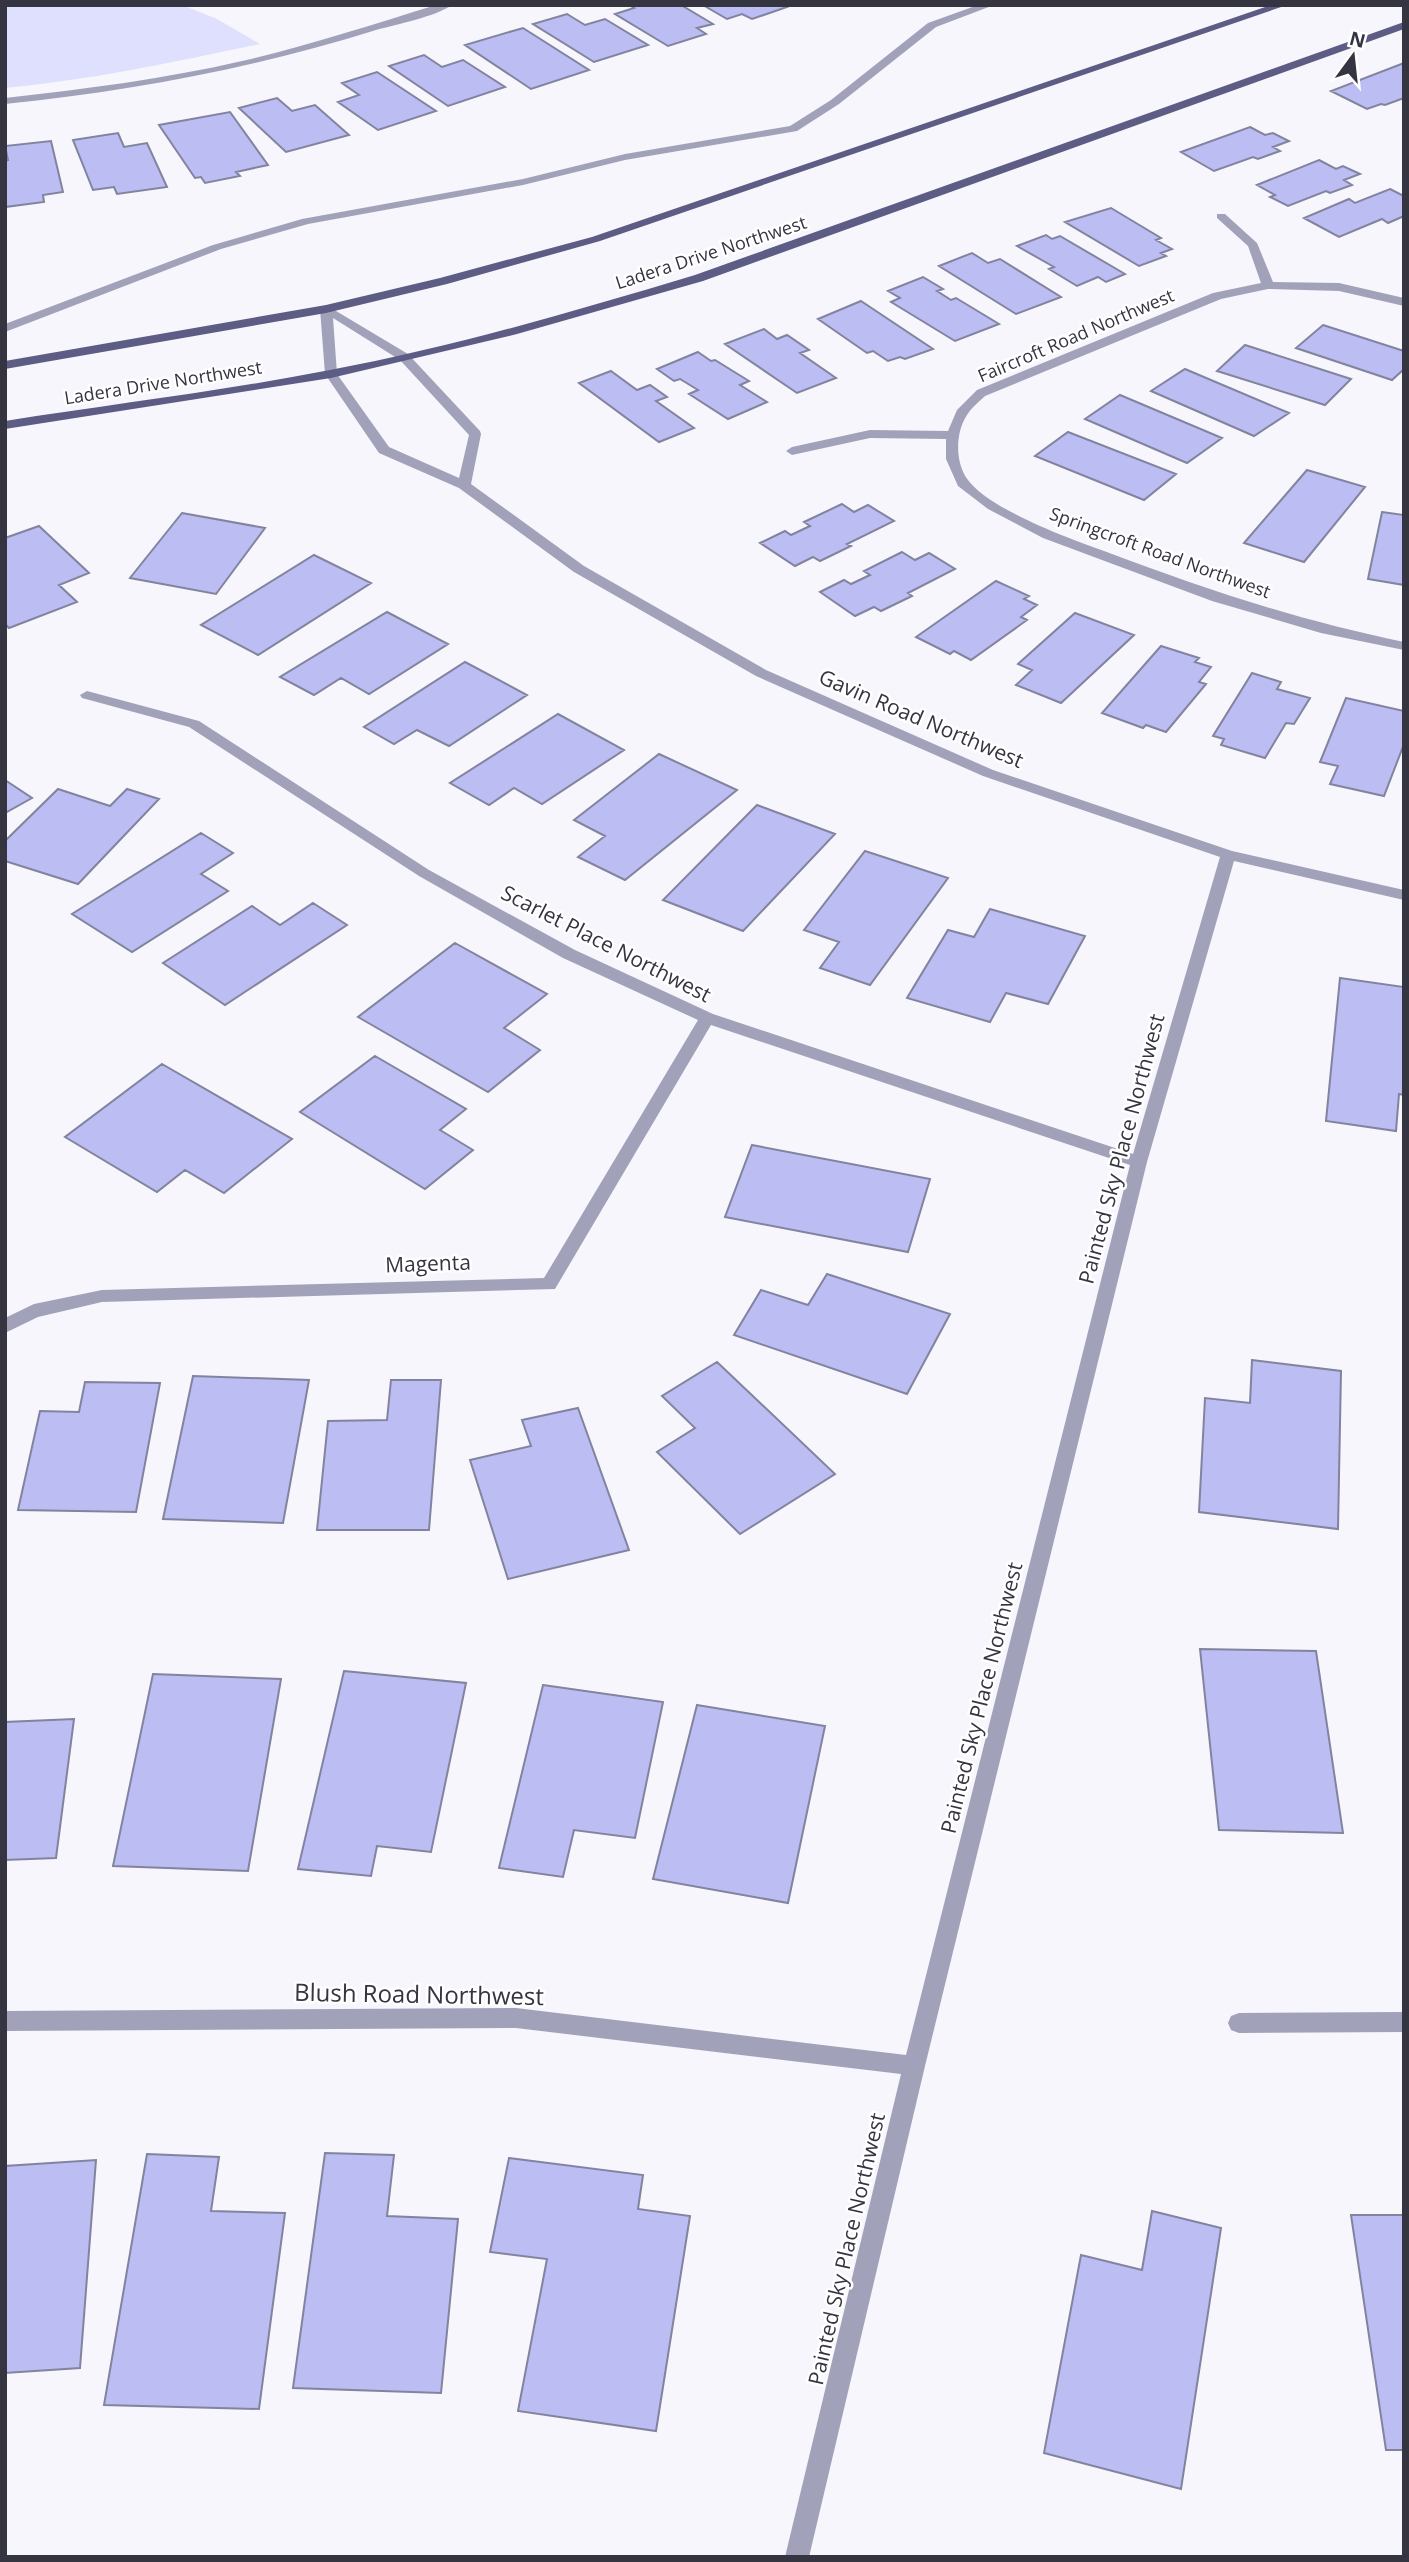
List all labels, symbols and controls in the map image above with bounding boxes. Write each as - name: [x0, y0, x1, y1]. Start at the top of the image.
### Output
- north arrow: [1318, 21, 1388, 91]
- text: N: [1347, 25, 1368, 54]
- street label: Ladera Drive Northwest: [612, 210, 809, 294]
- street label: Faircroft Road Northwest: [974, 283, 1177, 387]
- street label: Ladera Drive Northwest: [62, 355, 263, 409]
- street label: Springcroft Road Northwest: [1047, 501, 1274, 603]
- street label: Gavin Road Northwest: [815, 662, 1028, 774]
- street label: Scarlet Place Northwest: [497, 878, 716, 1008]
- street label: Painted Sky Place Northwest: [1071, 1011, 1171, 1287]
- street label: Magenta: [385, 1248, 471, 1278]
- street label: Painted Sky Place Northwest: [934, 1559, 1028, 1836]
- street label: Blush Road Northwest: [294, 1975, 544, 2012]
- street label: Painted Sky Place Northwest: [801, 2110, 891, 2388]

